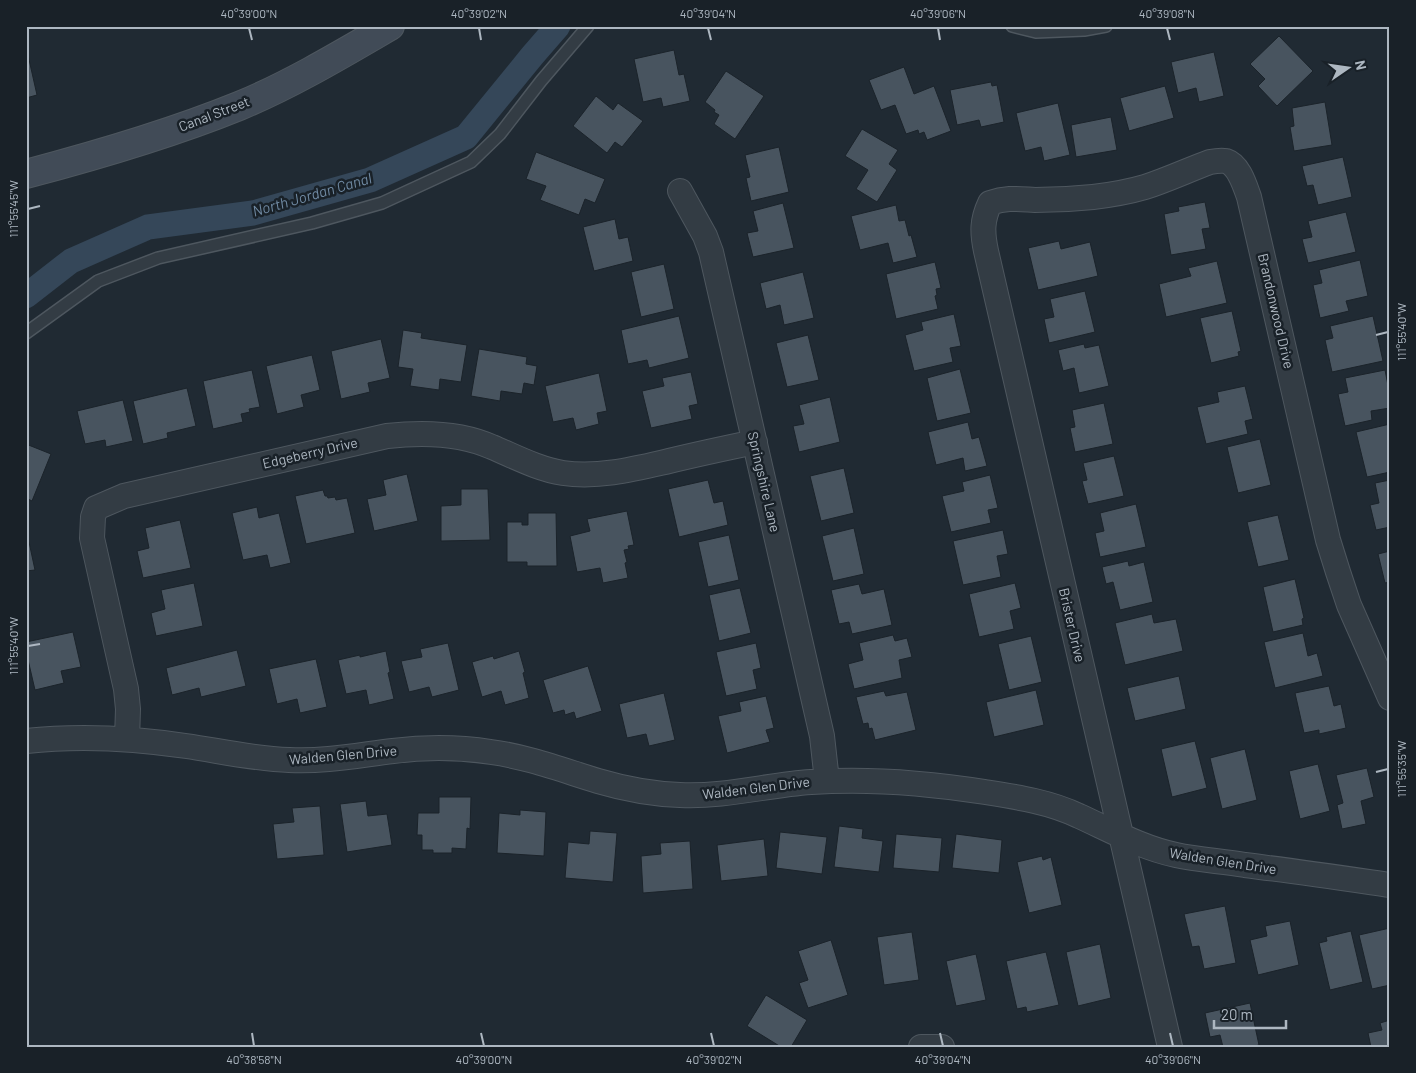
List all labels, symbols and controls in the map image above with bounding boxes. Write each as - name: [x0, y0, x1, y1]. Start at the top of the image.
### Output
- text: 40°39'00"N: [221, 6, 277, 20]
- text: 40°39'02"N: [451, 6, 507, 20]
- text: 40°39'04"N: [680, 6, 736, 20]
- text: 40°39'06"N: [910, 6, 966, 20]
- text: 40°39'08"N: [1139, 6, 1195, 20]
- north arrow: [1324, 42, 1374, 92]
- text: N: [1352, 59, 1370, 71]
- street label: Canal Street: [176, 92, 252, 135]
- water label: North Jordan Canal: [250, 168, 374, 220]
- text: 111°55'45"W: [6, 180, 20, 238]
- street label: Brandonwood Drive: [1255, 252, 1298, 370]
- text: 111°55'40"W: [1394, 302, 1408, 361]
- street label: Springshire Lane: [745, 430, 784, 534]
- street label: Edgeberry Drive: [261, 433, 359, 472]
- street label: Brister Drive: [1056, 586, 1089, 664]
- text: 111°55'40"W: [6, 616, 20, 675]
- text: 111°55'35"W: [1394, 740, 1408, 798]
- street label: Walden Glen Drive: [288, 741, 398, 768]
- street label: Walden Glen Drive: [701, 772, 811, 803]
- street label: Walden Glen Drive: [1168, 844, 1278, 877]
- scale bar: [1214, 998, 1286, 1030]
- text: 20 m: [1221, 1005, 1253, 1023]
- text: 40°38'58"N: [226, 1052, 282, 1066]
- text: 40°39'00"N: [456, 1052, 512, 1066]
- text: 40°39'02"N: [686, 1052, 742, 1066]
- text: 40°39'04"N: [915, 1052, 971, 1066]
- text: 40°39'06"N: [1145, 1052, 1201, 1066]

